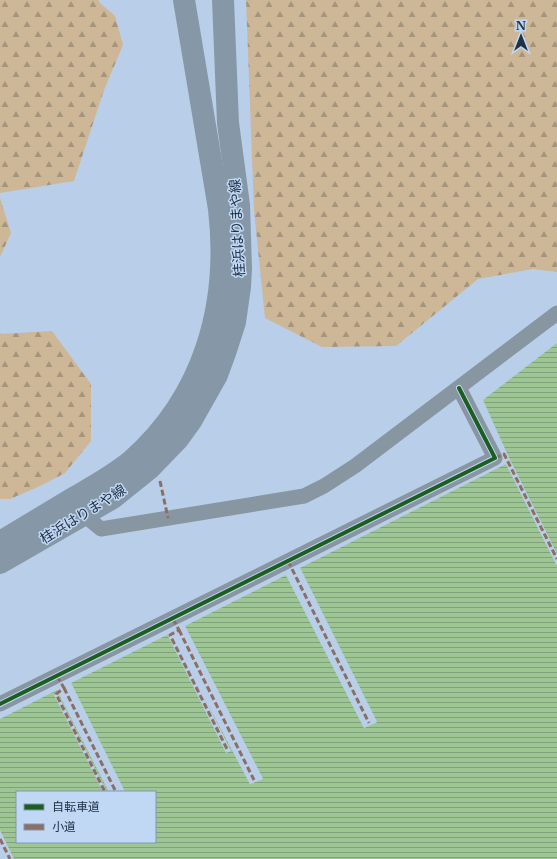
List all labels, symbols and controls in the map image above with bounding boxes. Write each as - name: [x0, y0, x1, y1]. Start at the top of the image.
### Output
- north arrow: [501, 16, 541, 56]
- text: N: [516, 19, 527, 33]
- street label: 桂浜はりまや線: [225, 179, 249, 277]
- street label: 桂浜はりまや線: [37, 480, 129, 548]
- legend: [16, 791, 156, 843]
- text: 自転車道: [52, 799, 100, 814]
- text: 小道: [52, 819, 76, 834]

